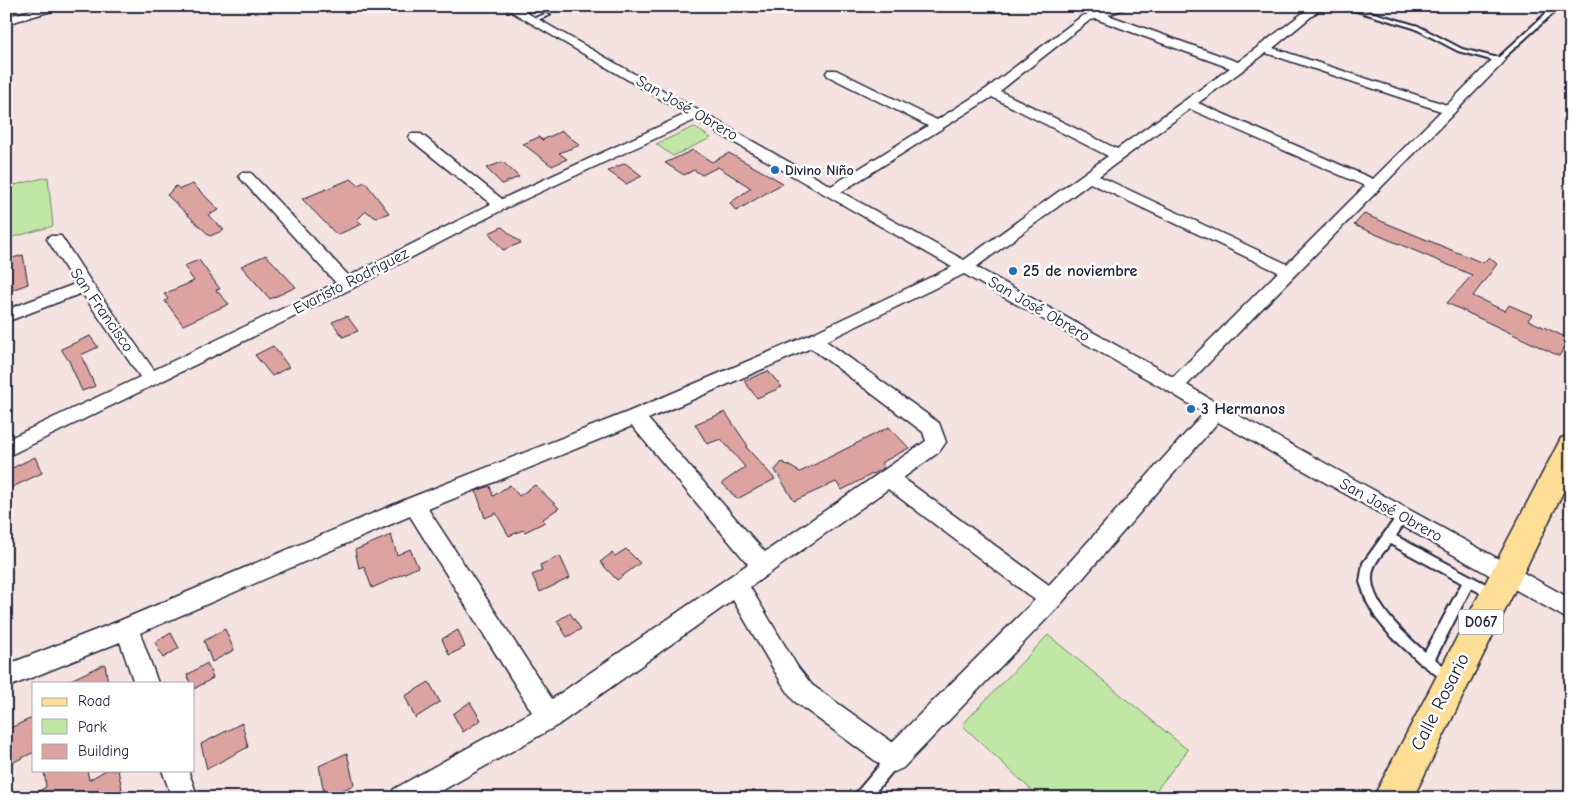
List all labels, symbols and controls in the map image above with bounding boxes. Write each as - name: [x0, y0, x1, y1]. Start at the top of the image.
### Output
- street label: San José Obrero: [633, 72, 741, 144]
- place label: Divino Niño: [785, 162, 854, 179]
- marker: Divino Niño: [769, 164, 781, 176]
- street label: Evaristo Rodriguez: [290, 244, 412, 318]
- place label: 25 de noviembre: [1023, 262, 1138, 280]
- street label: San Francisco: [67, 265, 137, 355]
- marker: 25 de noviembre: [1007, 265, 1019, 277]
- street label: San José Obrero: [985, 273, 1093, 345]
- place label: 3 Hermanos: [1201, 400, 1285, 418]
- marker: 3 Hermanos: [1185, 403, 1197, 415]
- street label: San José Obrero: [1337, 474, 1445, 546]
- road number: D067: [1458, 610, 1504, 634]
- street label: Calle Rosario: [1406, 650, 1474, 754]
- legend: [32, 682, 195, 772]
- text: Road: [78, 692, 110, 710]
- text: Park: [78, 718, 107, 736]
- text: Building: [78, 742, 129, 760]

